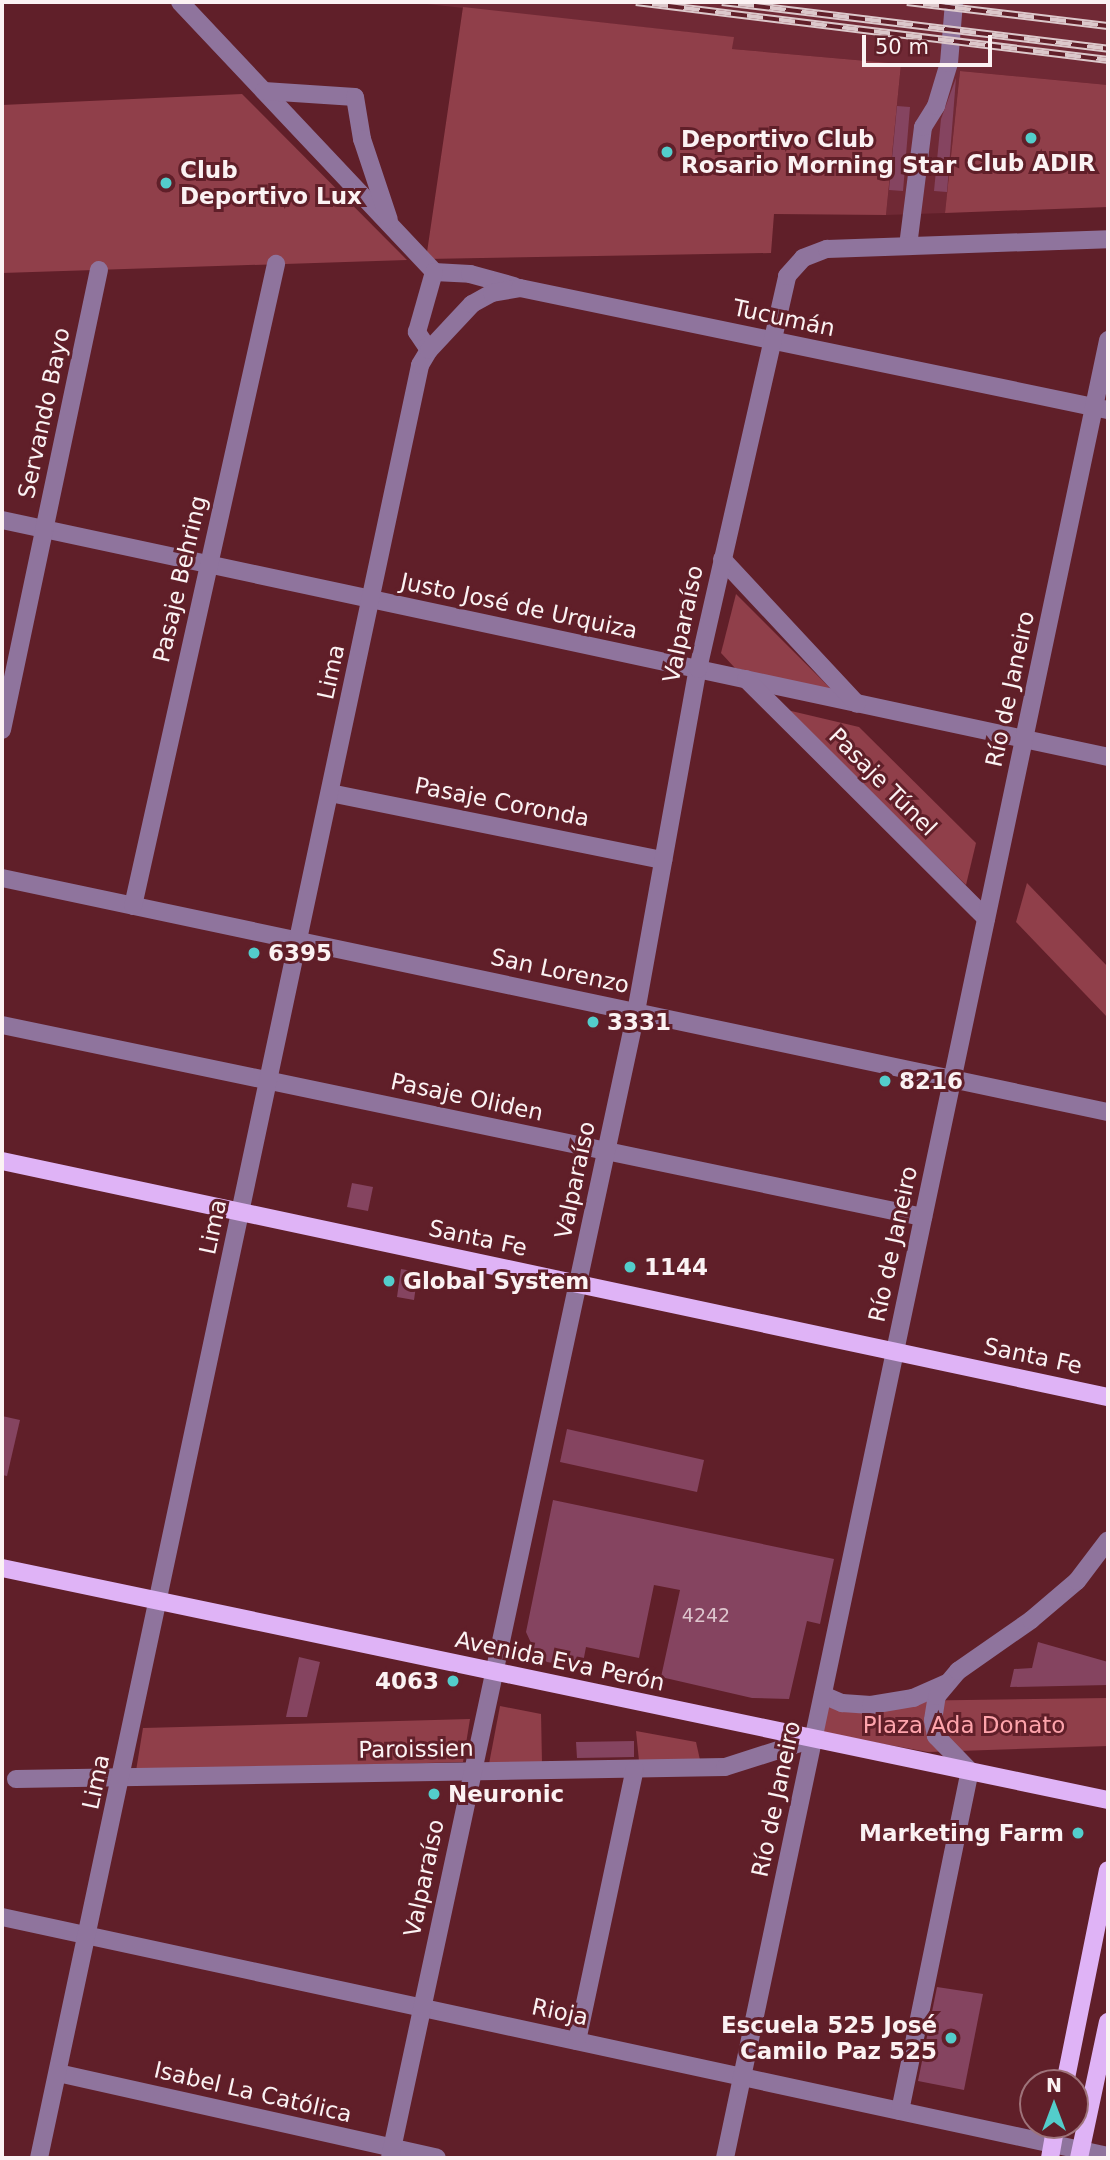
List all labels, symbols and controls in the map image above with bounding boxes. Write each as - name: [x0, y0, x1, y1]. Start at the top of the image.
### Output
- scale bar: [865, 21, 995, 65]
- text: 50 m: [875, 35, 929, 59]
- place label: Deportivo Club Rosario Morning Star: [681, 125, 956, 179]
- marker: Club ADIR: [1023, 130, 1039, 146]
- marker: Deportivo Club Rosario Morning Star: [659, 144, 675, 160]
- place label: Club ADIR: [967, 149, 1095, 177]
- place label: Club Deportivo Lux: [180, 156, 362, 210]
- marker: Club Deportivo Lux: [158, 175, 174, 191]
- street label: Tucumán: [731, 294, 837, 342]
- street label: Servando Bayo: [12, 325, 76, 501]
- street label: Pasaje Behring: [147, 493, 213, 665]
- street label: Valparaíso: [657, 563, 709, 685]
- street label: Justo José de Urquiza: [398, 567, 640, 645]
- street label: Río de Janeiro: [980, 608, 1040, 770]
- street label: Lima: [312, 642, 350, 702]
- street label: Pasaje Túnel: [823, 722, 943, 842]
- street label: Pasaje Coronda: [412, 772, 592, 832]
- place label: 6395: [268, 939, 332, 967]
- street label: San Lorenzo: [488, 943, 632, 999]
- marker: 6395: [246, 945, 262, 961]
- place label: 3331: [607, 1008, 671, 1036]
- marker: 3331: [585, 1014, 601, 1030]
- street label: Pasaje Oliden: [388, 1067, 546, 1127]
- place label: 8216: [899, 1067, 963, 1095]
- marker: 8216: [877, 1073, 893, 1089]
- street label: Valparaíso: [549, 1119, 601, 1241]
- street label: Río de Janeiro: [863, 1163, 923, 1325]
- street label: Lima: [194, 1197, 232, 1257]
- street label: Santa Fe: [426, 1214, 530, 1262]
- place label: 1144: [644, 1253, 708, 1281]
- marker: 1144: [622, 1259, 638, 1275]
- place label: Global System: [403, 1267, 589, 1295]
- marker: Global System: [381, 1273, 397, 1289]
- street label: Santa Fe: [981, 1332, 1085, 1380]
- house number: 4242: [682, 1605, 730, 1627]
- street label: Avenida Eva Perón: [453, 1625, 667, 1697]
- place label: 4063: [375, 1667, 439, 1695]
- marker: 4063: [445, 1673, 461, 1689]
- park label: Plaza Ada Donato: [863, 1711, 1065, 1739]
- street label: Río de Janeiro: [746, 1718, 806, 1880]
- street label: Paroissien: [358, 1734, 474, 1764]
- street label: Lima: [77, 1752, 115, 1812]
- place label: Neuronic: [448, 1780, 564, 1808]
- marker: Neuronic: [426, 1786, 442, 1802]
- street label: Valparaíso: [398, 1817, 450, 1939]
- place label: Marketing Farm: [859, 1819, 1064, 1847]
- marker: Marketing Farm: [1070, 1825, 1086, 1841]
- street label: Rioja: [529, 1993, 591, 2031]
- place label: Escuela 525 José Camilo Paz 525: [721, 2011, 937, 2065]
- marker: Escuela 525 José Camilo Paz 525: [943, 2030, 959, 2046]
- street label: Isabel La Católica: [151, 2056, 355, 2128]
- north arrow: [1019, 2069, 1089, 2139]
- text: N: [1046, 2074, 1062, 2096]

